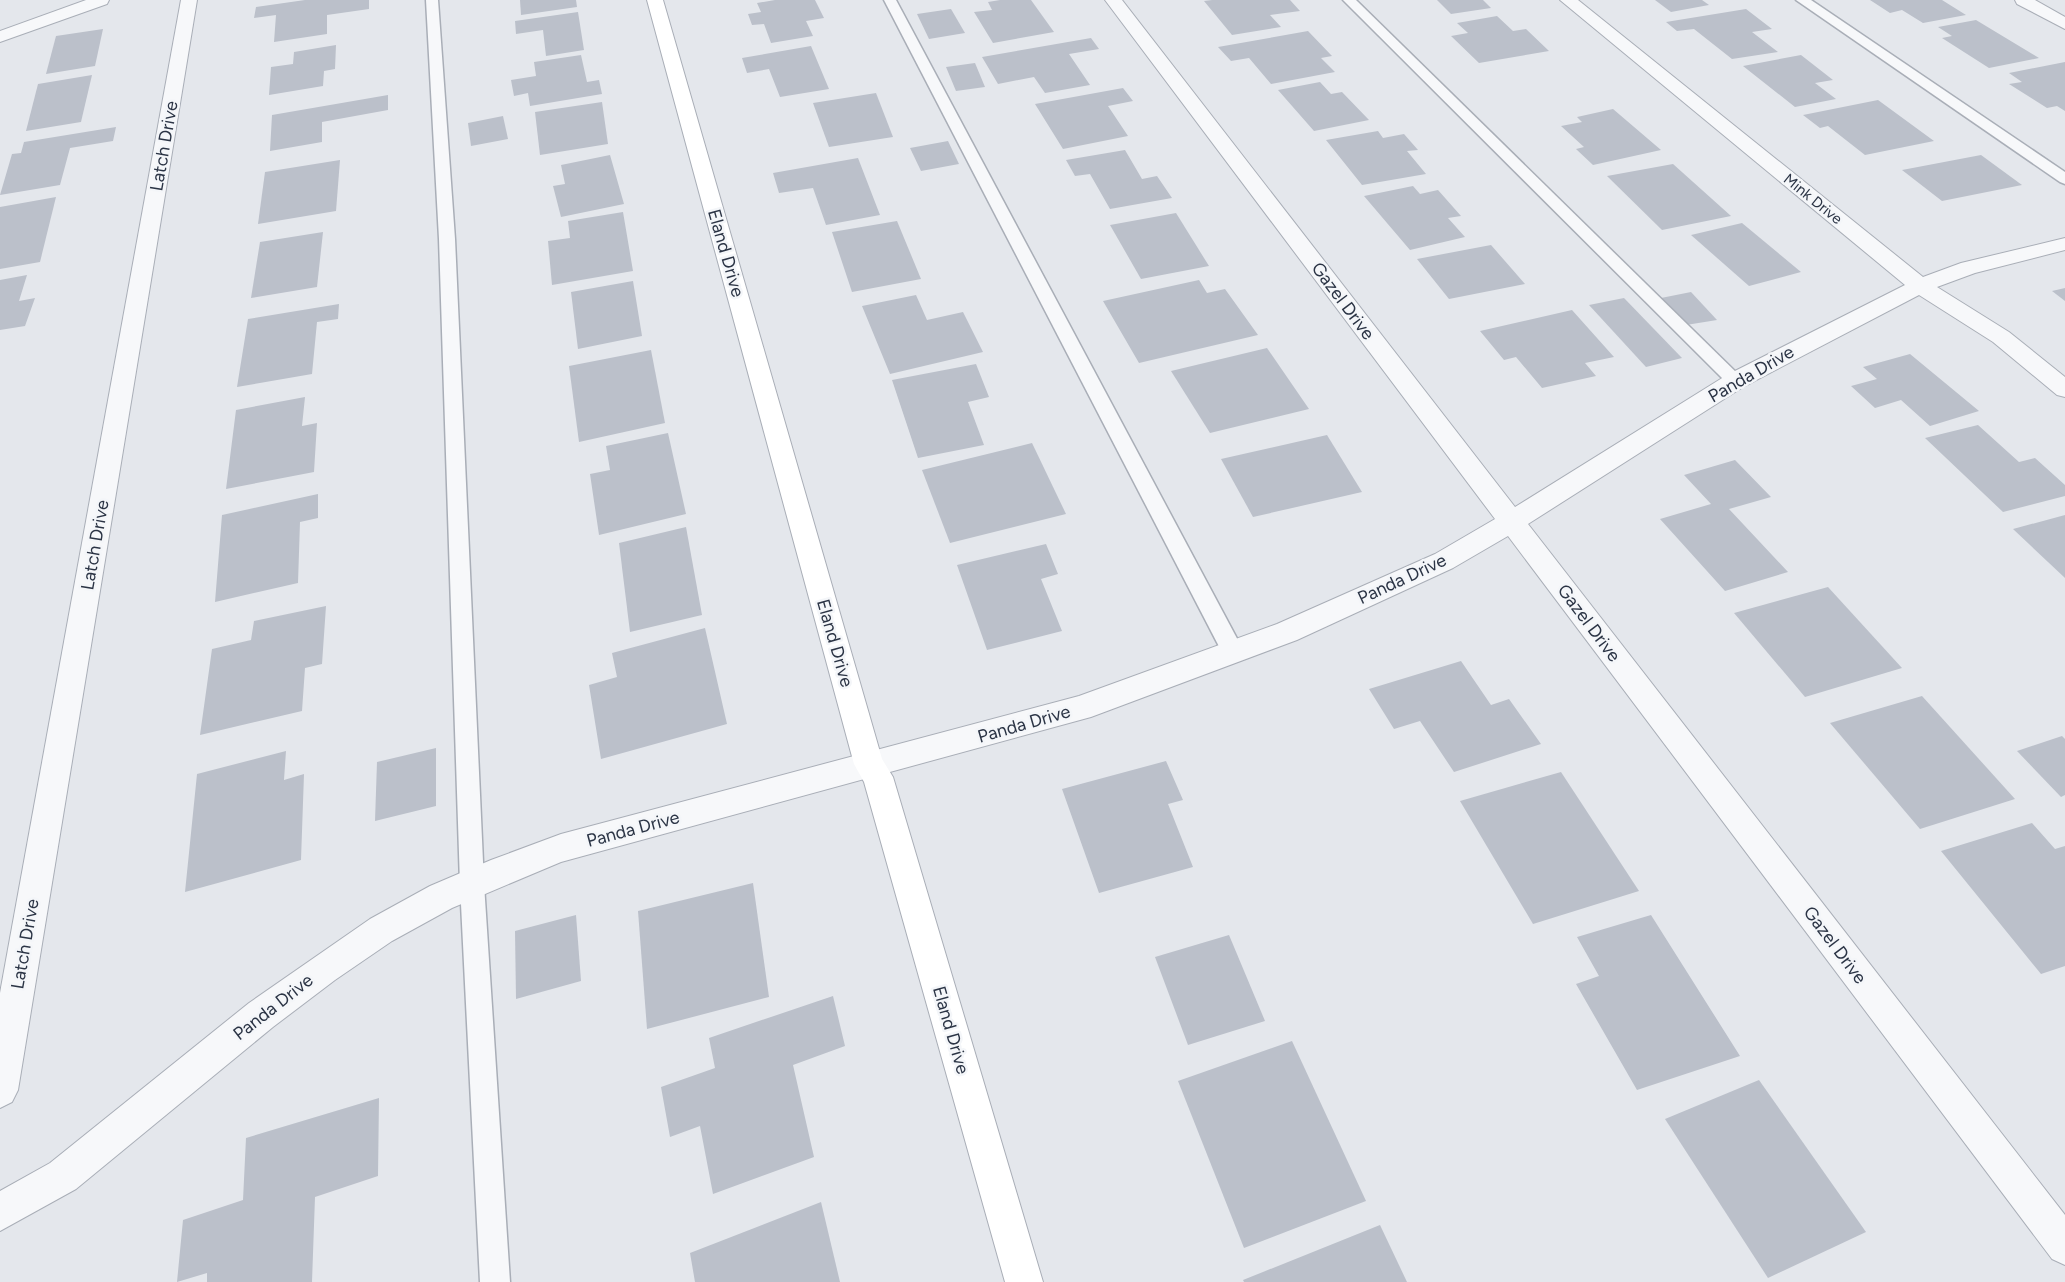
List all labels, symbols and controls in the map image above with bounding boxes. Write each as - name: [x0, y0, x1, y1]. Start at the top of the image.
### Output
- street label: Latch Drive: [145, 99, 183, 193]
- street label: Mink Drive: [1780, 170, 1846, 228]
- street label: Eland Drive: [703, 206, 749, 300]
- street label: Gazel Drive: [1307, 258, 1379, 344]
- street label: Panda Drive: [1704, 341, 1798, 407]
- street label: Latch Drive: [76, 498, 114, 592]
- street label: Panda Drive: [1354, 549, 1450, 609]
- street label: Gazel Drive: [1553, 580, 1625, 666]
- street label: Eland Drive: [812, 596, 858, 690]
- street label: Panda Drive: [975, 700, 1073, 748]
- street label: Panda Drive: [584, 806, 682, 852]
- street label: Latch Drive: [6, 897, 44, 991]
- street label: Gazel Drive: [1799, 902, 1871, 988]
- street label: Panda Drive: [229, 969, 317, 1045]
- street label: Eland Drive: [928, 983, 974, 1077]

